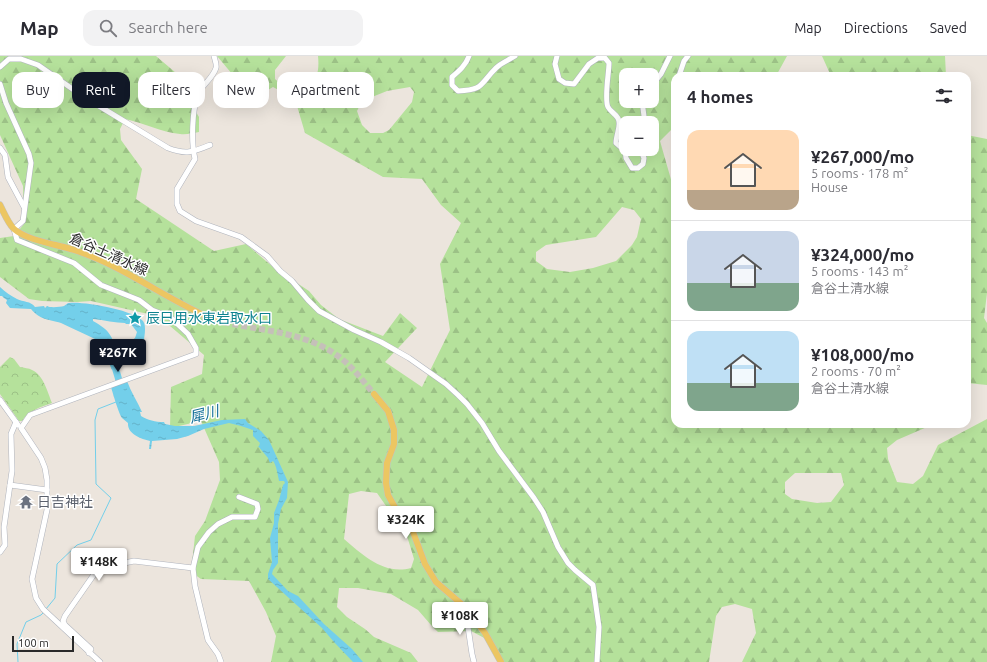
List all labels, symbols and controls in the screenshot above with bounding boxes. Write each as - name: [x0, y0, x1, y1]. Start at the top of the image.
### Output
- search box: [83, 10, 363, 46]
- text: Map: [20, 17, 59, 39]
- icon: search: [97, 17, 119, 39]
- text: Search here: [129, 19, 208, 36]
- text: Map: [794, 20, 822, 36]
- text: Directions: [844, 20, 908, 36]
- text: Saved: [930, 20, 967, 36]
- map controls: [619, 68, 659, 156]
- button: +: [619, 68, 659, 108]
- chip: Buy: [12, 72, 64, 108]
- chip: Rent: [72, 72, 130, 108]
- chip: Filters: [138, 72, 205, 108]
- chip: New: [213, 72, 269, 108]
- chip: Apartment: [277, 72, 374, 108]
- icon: filters: [933, 85, 955, 107]
- text: 4 homes: [687, 87, 753, 106]
- button: −: [619, 116, 659, 156]
- icon: home: [719, 146, 767, 194]
- text: ¥267,000/mo: [811, 147, 914, 166]
- text: 5 rooms · 178 m²: [811, 166, 908, 180]
- text: House: [811, 180, 848, 194]
- street label: 倉谷土清水線: [67, 230, 151, 278]
- text: ¥324,000/mo: [811, 245, 914, 264]
- icon: home: [719, 247, 767, 295]
- text: 5 rooms · 143 m²: [811, 264, 908, 278]
- text: 倉谷土清水線: [811, 281, 889, 295]
- place icon: 辰巳用水東岩取水口: [127, 310, 143, 326]
- place label: 辰巳用水東岩取水口: [146, 310, 272, 326]
- pin: ¥267K: [90, 339, 146, 373]
- text: ¥267K: [99, 345, 137, 359]
- text: ¥108,000/mo: [811, 345, 914, 364]
- icon: home: [719, 347, 767, 395]
- text: 2 rooms · 70 m²: [811, 364, 901, 378]
- text: 倉谷土清水線: [811, 381, 889, 395]
- water label: 犀川: [187, 402, 223, 426]
- temple icon: 日吉神社: [18, 494, 34, 510]
- place label: 日吉神社: [37, 494, 93, 510]
- pin: ¥324K: [378, 506, 434, 540]
- text: ¥324K: [387, 512, 425, 526]
- pin: ¥148K: [71, 548, 127, 582]
- text: ¥148K: [80, 554, 118, 568]
- pin: ¥108K: [432, 602, 488, 636]
- text: ¥108K: [441, 608, 479, 622]
- scale bar: [12, 634, 74, 653]
- text: 100 m: [18, 637, 49, 649]

